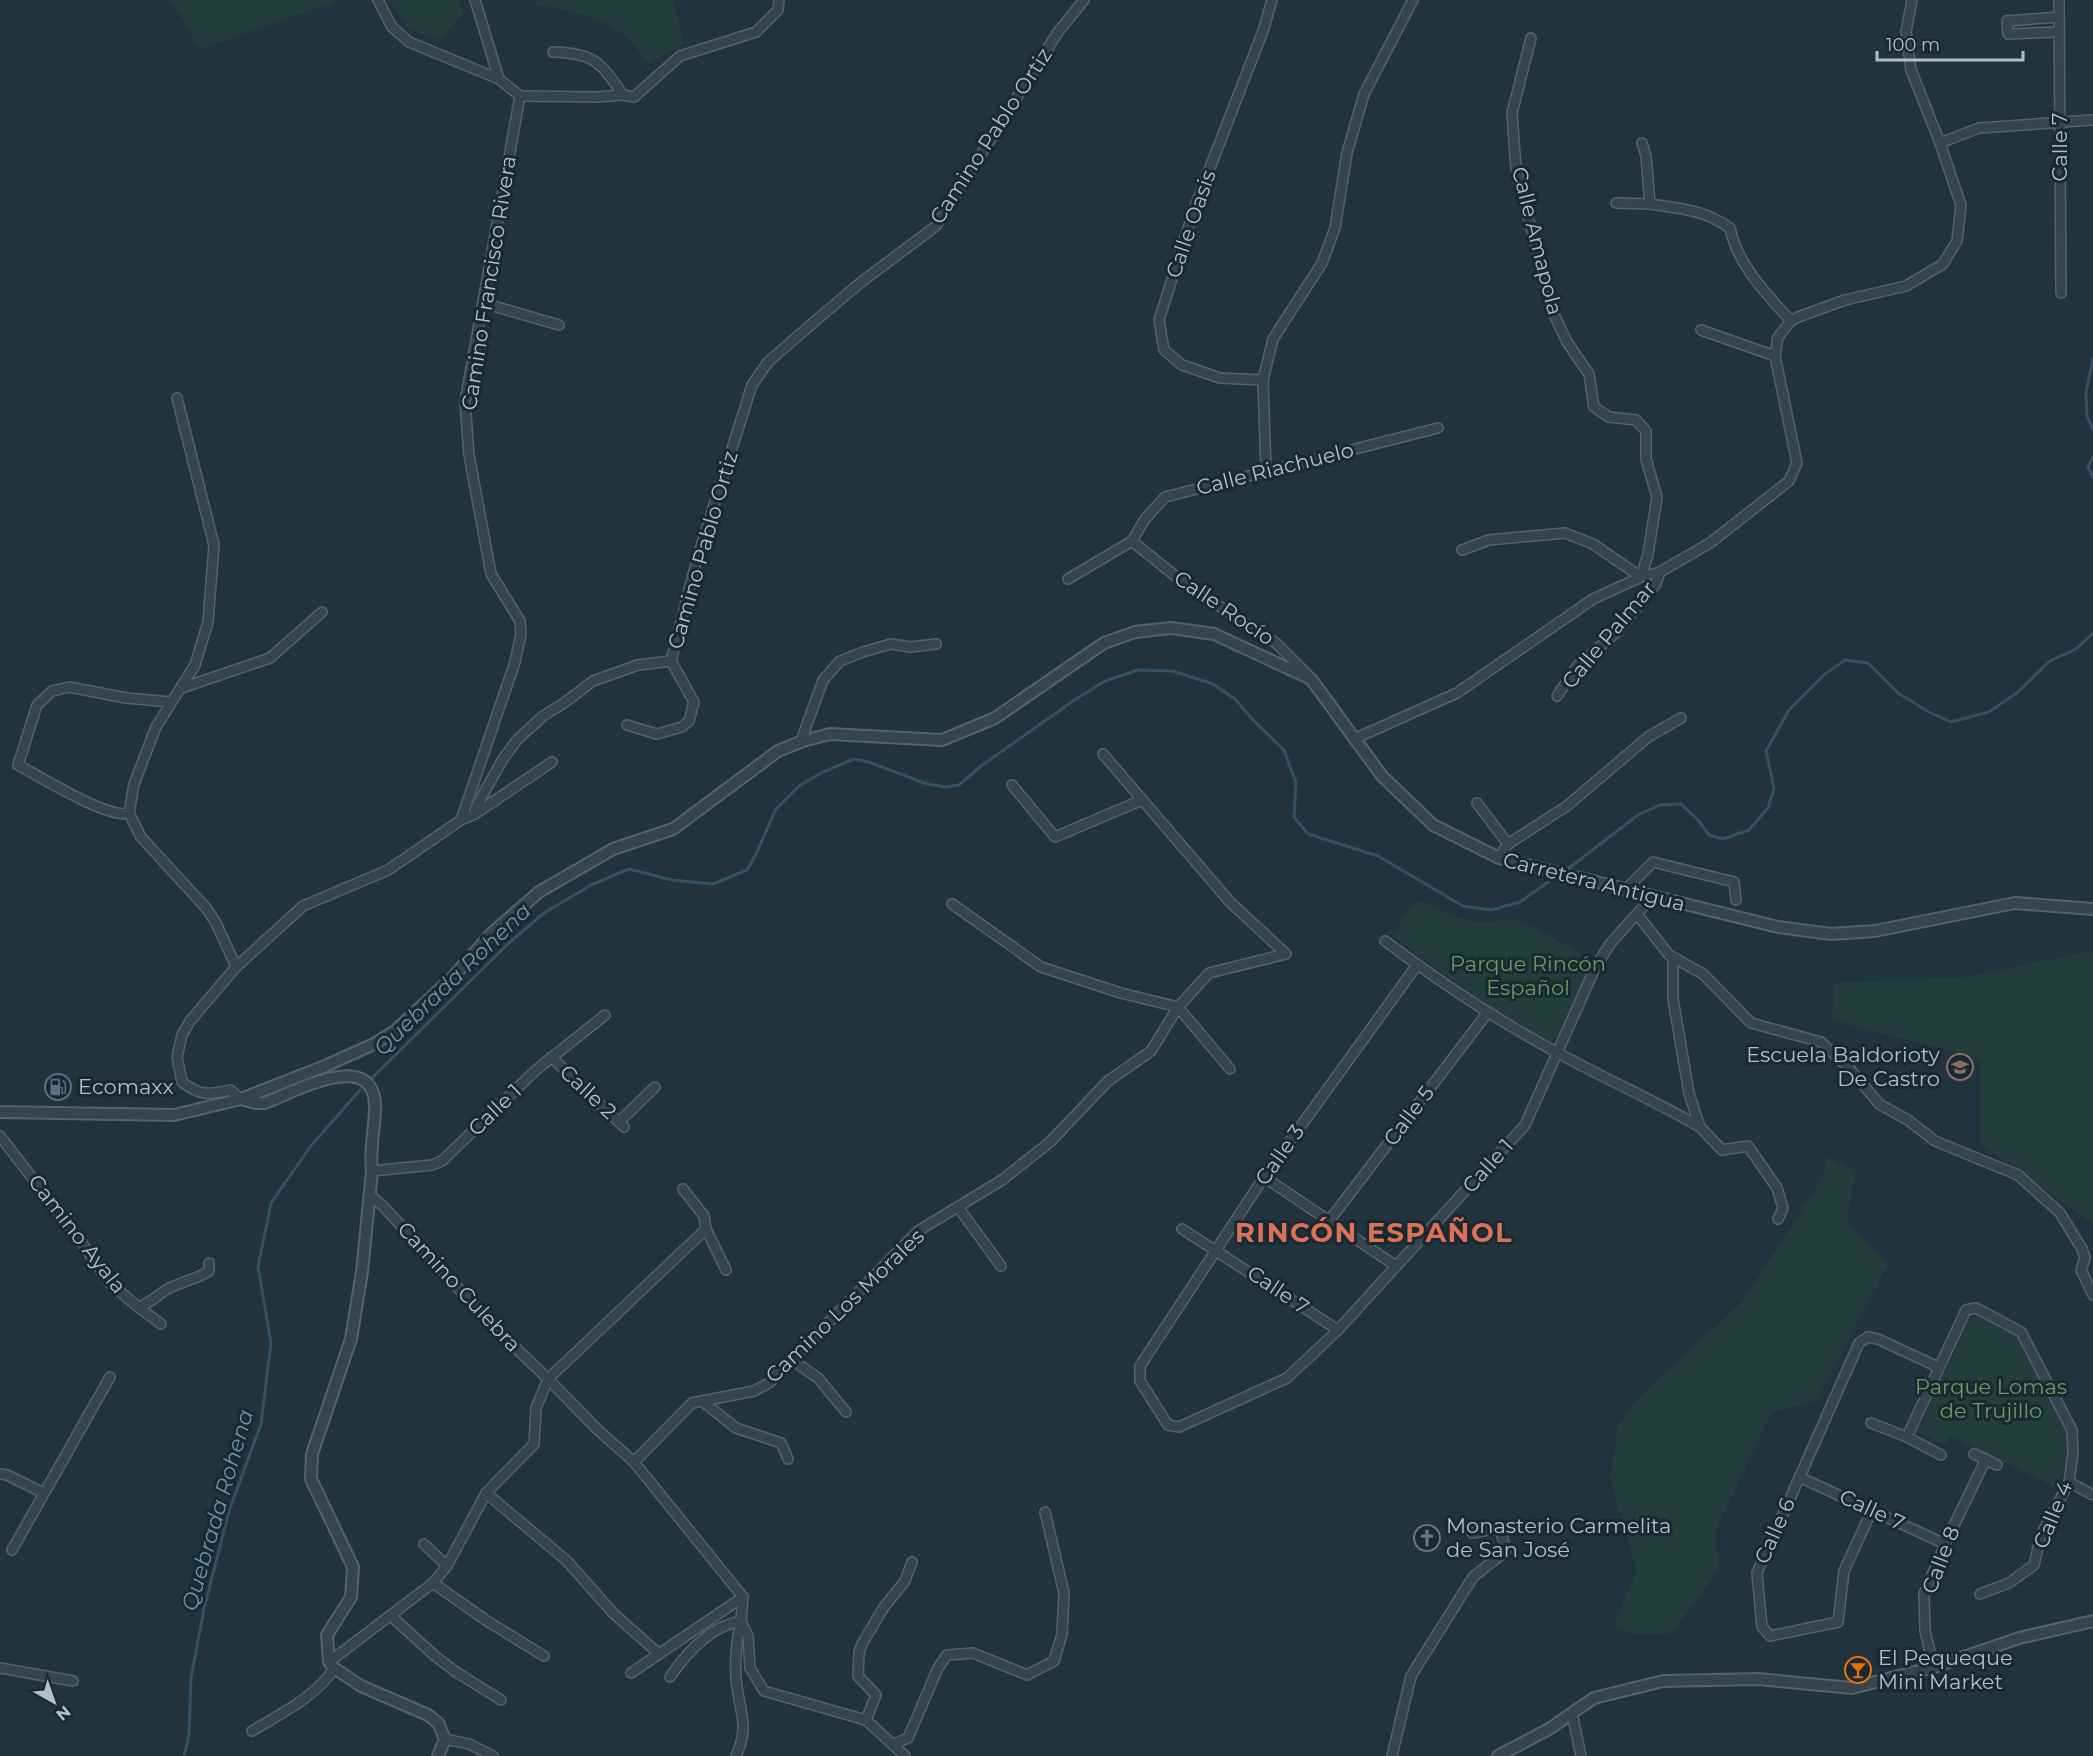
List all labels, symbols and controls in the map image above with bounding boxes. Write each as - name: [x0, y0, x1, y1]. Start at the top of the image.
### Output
- scale bar: [1877, 24, 2022, 62]
- text: 100 m: [1886, 34, 1940, 56]
- street label: Camino Pablo Ortiz: [924, 43, 1057, 228]
- street label: Calle 7: [2047, 113, 2072, 181]
- street label: Camino Francisco Rivera: [456, 154, 521, 412]
- street label: Calle Amapola: [1507, 164, 1568, 318]
- street label: Calle Oasis: [1160, 166, 1221, 281]
- street label: Calle Riachuelo: [1194, 437, 1356, 500]
- street label: Camino Pablo Ortiz: [662, 448, 743, 652]
- street label: Calle Rocío: [1169, 565, 1279, 650]
- street label: Calle Palmar: [1556, 576, 1661, 693]
- street label: Carretera Antigua: [1500, 847, 1688, 916]
- water label: Quebrada Rohena: [368, 897, 537, 1061]
- park label: Parque Rincón Español: [1450, 951, 1606, 1000]
- place label: Escuela Baldorioty De Castro: [1746, 1042, 1941, 1091]
- school or university icon: Escuela Baldorioty De Castro: [1945, 1052, 1975, 1082]
- street label: Calle 2: [555, 1059, 622, 1124]
- fuel station icon: Ecomaxx: [43, 1072, 73, 1102]
- place label: Ecomaxx: [78, 1074, 174, 1099]
- street label: Calle 1: [463, 1078, 526, 1141]
- street label: Calle 5: [1378, 1081, 1439, 1151]
- street label: Calle 3: [1250, 1120, 1309, 1190]
- street label: Calle 1: [1457, 1133, 1518, 1198]
- street label: Camino Ayala: [23, 1169, 132, 1298]
- street label: Camino Culebra: [393, 1216, 526, 1357]
- district label: RINCÓN ESPAÑOL: [1235, 1216, 1513, 1249]
- street label: Camino Los Morales: [760, 1223, 929, 1388]
- street label: Calle 7: [1243, 1260, 1314, 1319]
- park label: Parque Lomas de Trujillo: [1915, 1374, 2067, 1423]
- water label: Quebrada Rohena: [176, 1406, 259, 1614]
- street label: Calle 4: [2028, 1477, 2077, 1552]
- street label: Calle 7: [1836, 1484, 1909, 1535]
- street label: Calle 6: [1749, 1494, 1800, 1568]
- place label: Monasterio Carmelita de San José: [1446, 1513, 1671, 1562]
- church icon: Monasterio Carmelita de San José: [1412, 1523, 1442, 1553]
- street label: Calle 8: [1916, 1523, 1965, 1597]
- place label: El Pequeque Mini Market: [1878, 1645, 2013, 1694]
- bar icon: El Pequeque Mini Market: [1843, 1655, 1873, 1685]
- north arrow: [24, 1672, 84, 1732]
- text: N: [52, 1702, 74, 1725]

